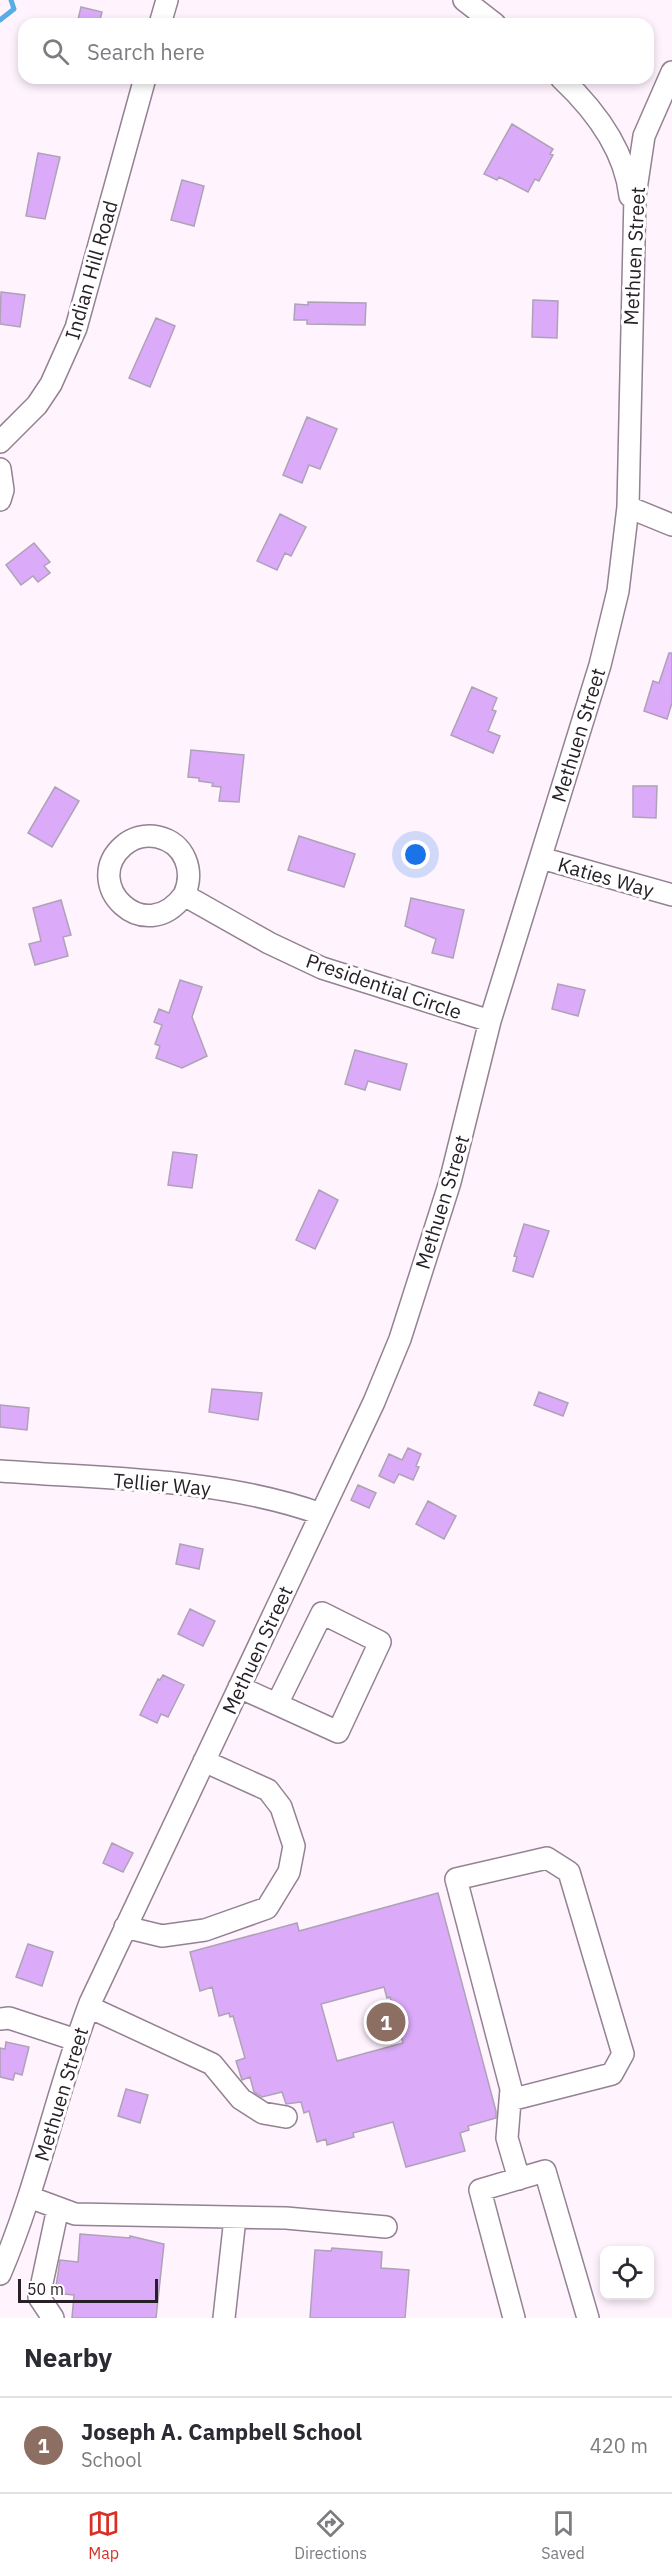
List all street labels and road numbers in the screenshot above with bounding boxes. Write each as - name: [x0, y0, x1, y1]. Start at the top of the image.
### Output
- street label: Methuen Street: [617, 186, 651, 326]
- street label: Indian Hill Road: [58, 197, 124, 343]
- street label: Methuen Street: [545, 665, 611, 805]
- street label: Katies Way: [555, 850, 657, 904]
- street label: Presidential Circle: [303, 947, 465, 1025]
- street label: Methuen Street: [409, 1132, 475, 1272]
- street label: Tellier Way: [112, 1466, 212, 1502]
- street label: Methuen Street: [215, 1581, 299, 1719]
- street label: Methuen Street: [28, 2024, 94, 2164]

